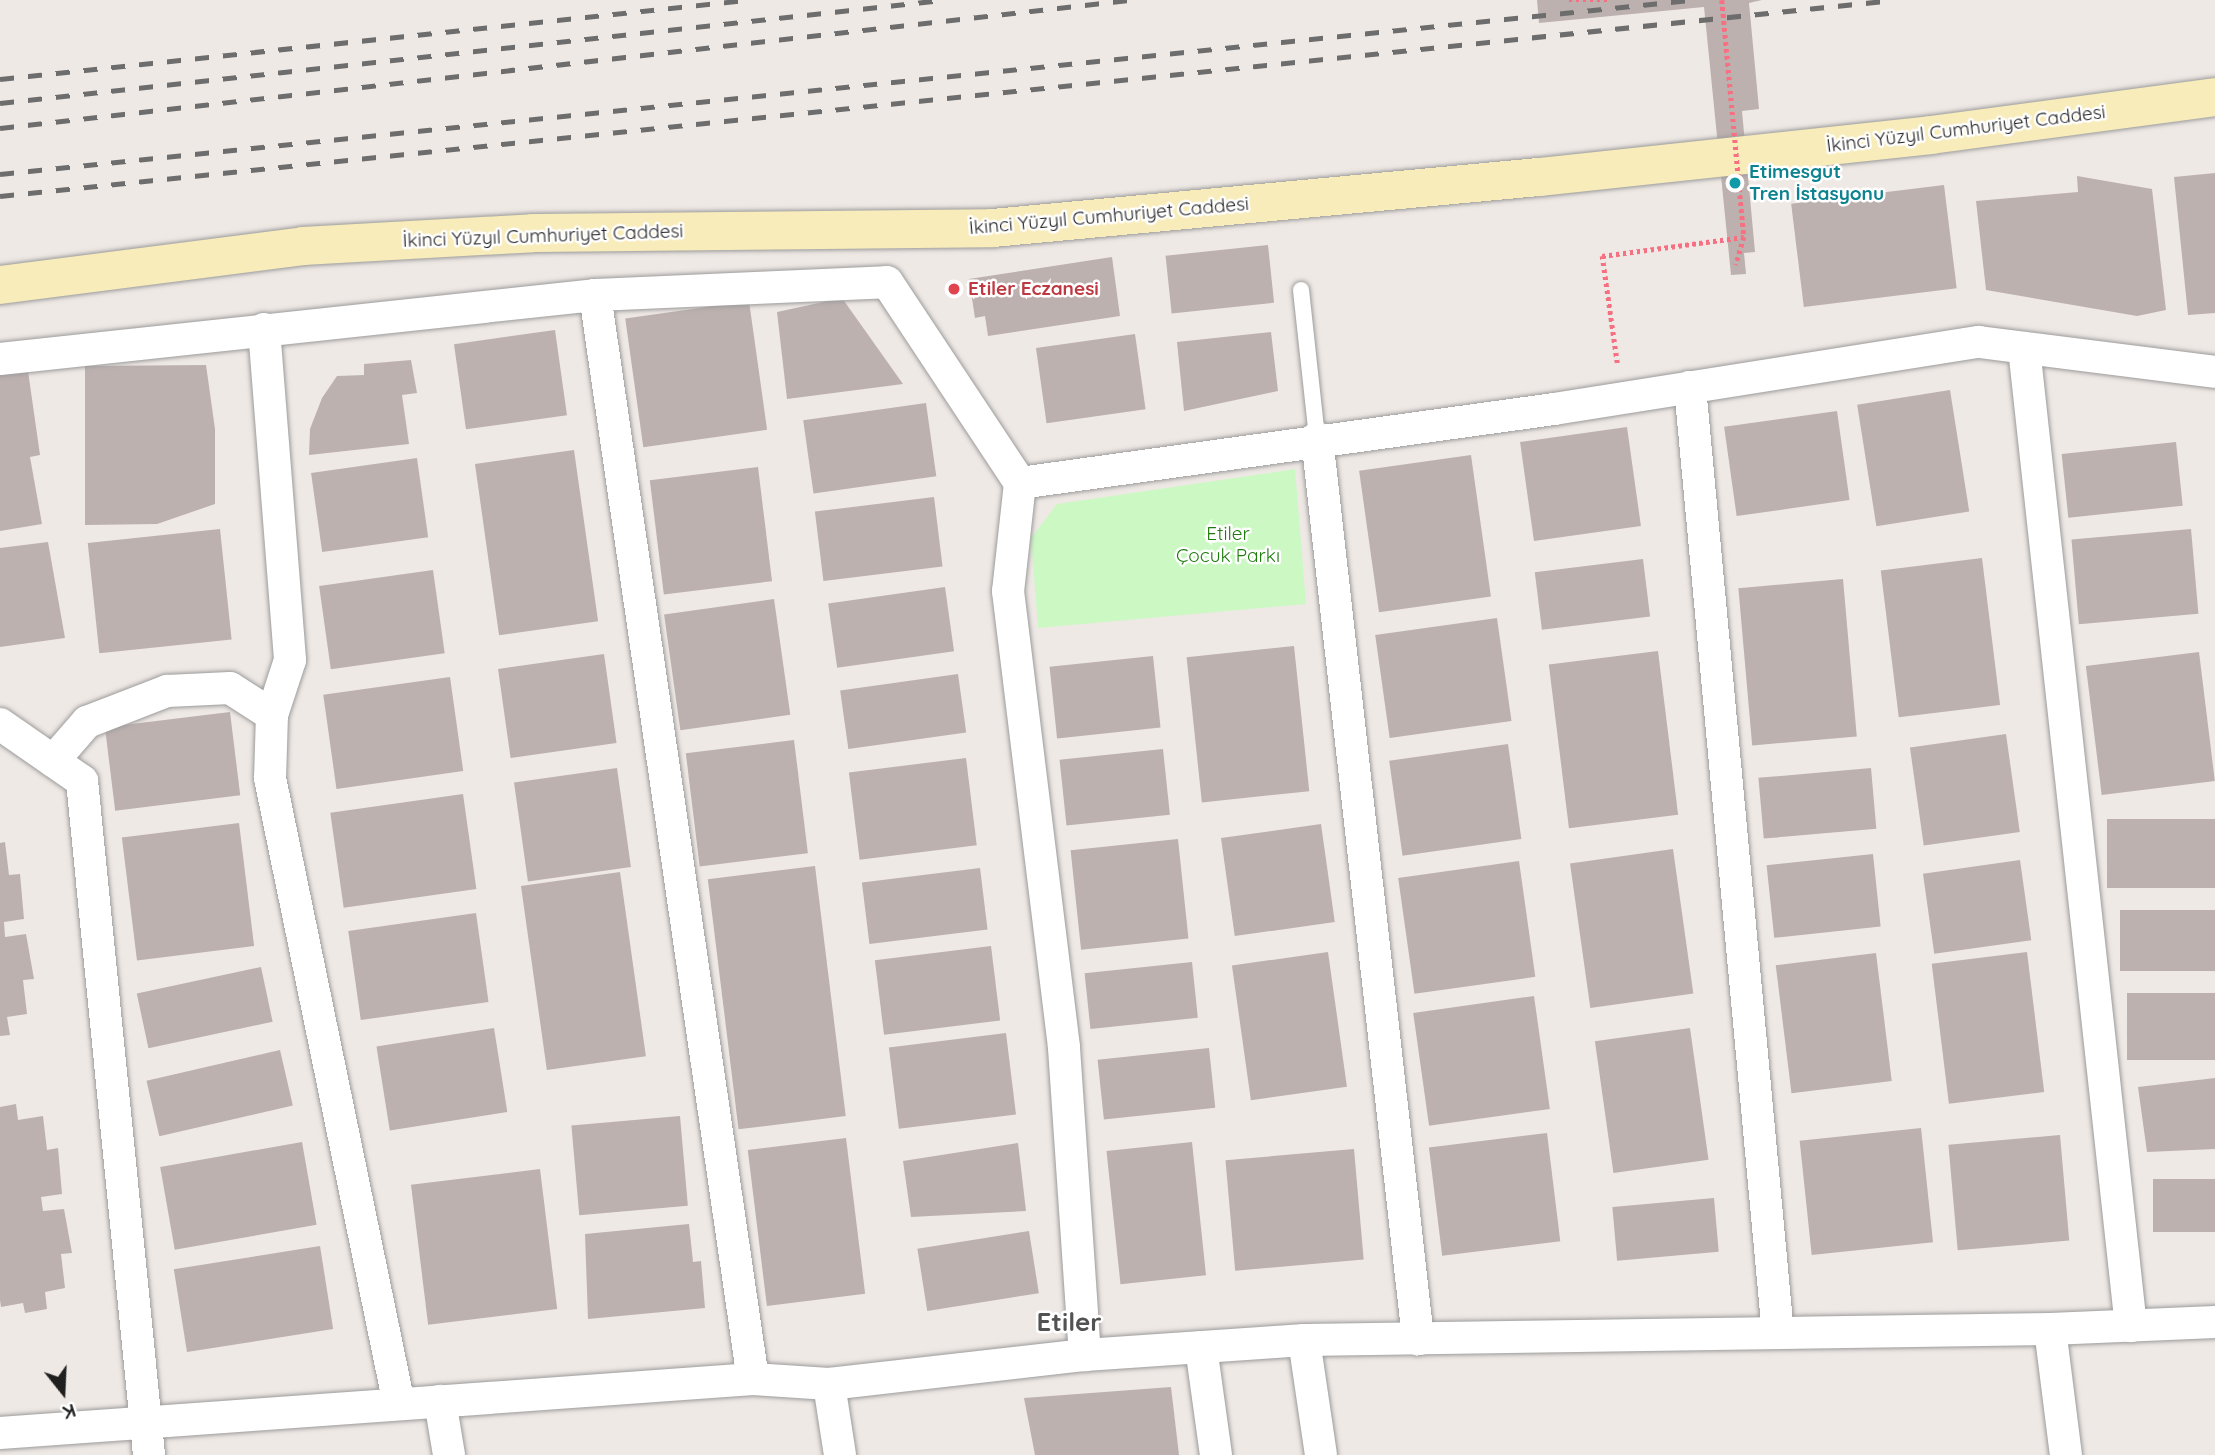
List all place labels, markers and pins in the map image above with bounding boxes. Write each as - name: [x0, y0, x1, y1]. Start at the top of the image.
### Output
- place label: Etimesgut Tren İstasyonu: [1749, 161, 1884, 205]
- marker: Etimesgut Tren İstasyonu: [1727, 175, 1743, 191]
- place label: Etiler Eczanesi: [968, 278, 1099, 300]
- marker: Etiler Eczanesi: [946, 281, 962, 297]

